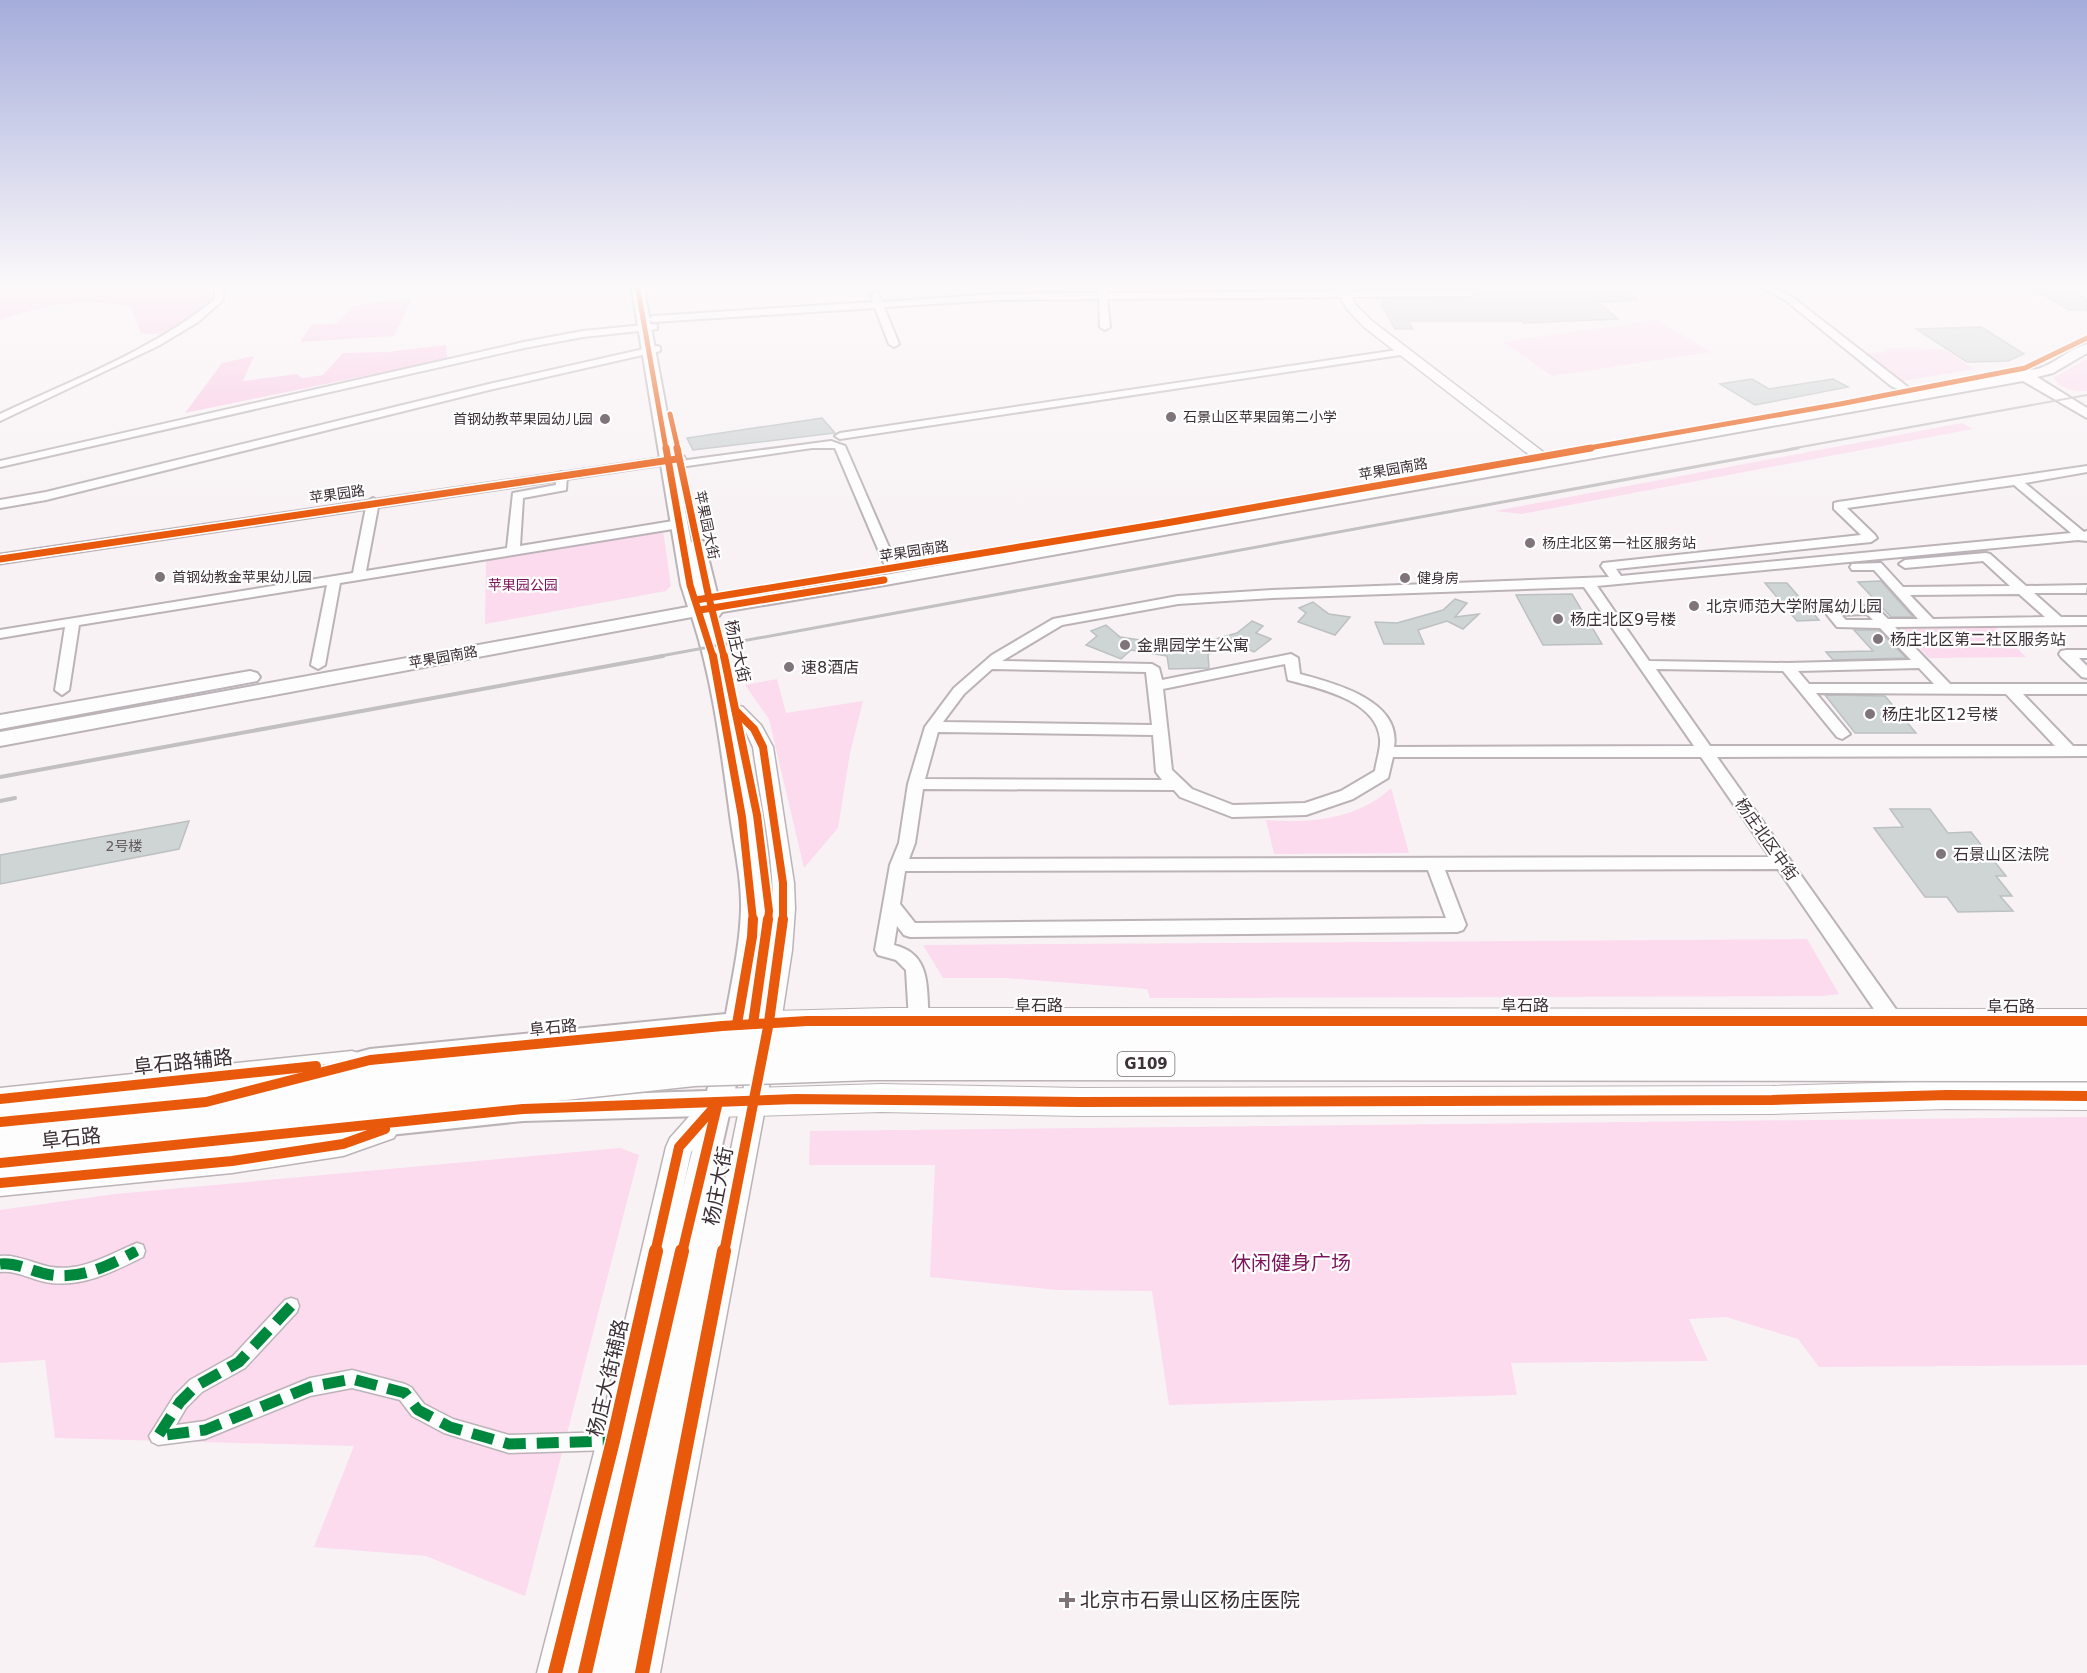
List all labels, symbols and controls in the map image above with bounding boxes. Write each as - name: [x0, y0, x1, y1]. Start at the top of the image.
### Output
- place label: 石景山区苹果园第二小学: [1183, 409, 1337, 425]
- marker: 石景山区苹果园第二小学: [1164, 410, 1178, 424]
- place label: 首钢幼教苹果园幼儿园: [453, 411, 593, 427]
- marker: 首钢幼教苹果园幼儿园: [598, 412, 612, 426]
- street label: 苹果园南路: [1357, 455, 1429, 483]
- street label: 苹果园路: [308, 482, 366, 506]
- street label: 苹果园大街: [692, 489, 722, 561]
- place label: 杨庄北区第一社区服务站: [1542, 535, 1696, 551]
- marker: 杨庄北区第一社区服务站: [1523, 536, 1537, 550]
- street label: 苹果园南路: [878, 538, 950, 564]
- place label: 首钢幼教金苹果幼儿园: [172, 569, 312, 585]
- marker: 首钢幼教金苹果幼儿园: [153, 570, 167, 584]
- place label: 健身房: [1417, 570, 1459, 586]
- marker: 健身房: [1398, 571, 1412, 585]
- park label: 苹果园公园: [488, 577, 558, 593]
- place label: 北京师范大学附属幼儿园: [1706, 597, 1882, 616]
- marker: 北京师范大学附属幼儿园: [1687, 599, 1701, 613]
- place label: 杨庄北区9号楼: [1570, 610, 1676, 629]
- marker: 杨庄北区9号楼: [1551, 612, 1565, 626]
- street label: 杨庄大街: [721, 618, 754, 684]
- place label: 杨庄北区第二社区服务站: [1890, 630, 2066, 649]
- marker: 杨庄北区第二社区服务站: [1871, 632, 1885, 646]
- place label: 金鼎园学生公寓: [1137, 636, 1249, 655]
- marker: 金鼎园学生公寓: [1118, 638, 1132, 652]
- street label: 苹果园南路: [407, 643, 479, 671]
- place label: 速8酒店: [801, 658, 859, 677]
- marker: 速8酒店: [782, 660, 796, 674]
- place label: 杨庄北区12号楼: [1882, 705, 1998, 724]
- marker: 杨庄北区12号楼: [1863, 707, 1877, 721]
- street label: 杨庄北区中街: [1731, 795, 1802, 884]
- house number: 2号楼: [106, 838, 142, 854]
- place label: 石景山区法院: [1953, 845, 2049, 864]
- marker: 石景山区法院: [1934, 847, 1948, 861]
- street label: 阜石路: [1015, 996, 1063, 1015]
- street label: 阜石路: [1501, 996, 1549, 1015]
- street label: 阜石路: [1987, 997, 2035, 1016]
- street label: 阜石路: [528, 1016, 578, 1039]
- street label: 阜石路辅路: [132, 1045, 234, 1079]
- road number: G109: [1118, 1052, 1174, 1076]
- street label: 阜石路: [40, 1123, 102, 1153]
- street label: 杨庄大街: [699, 1144, 737, 1228]
- park label: 休闲健身广场: [1231, 1251, 1351, 1275]
- street label: 杨庄大街辅路: [583, 1317, 633, 1439]
- place label: 北京市石景山区杨庄医院: [1080, 1588, 1300, 1612]
- marker: 北京市石景山区杨庄医院: [1058, 1591, 1076, 1609]

